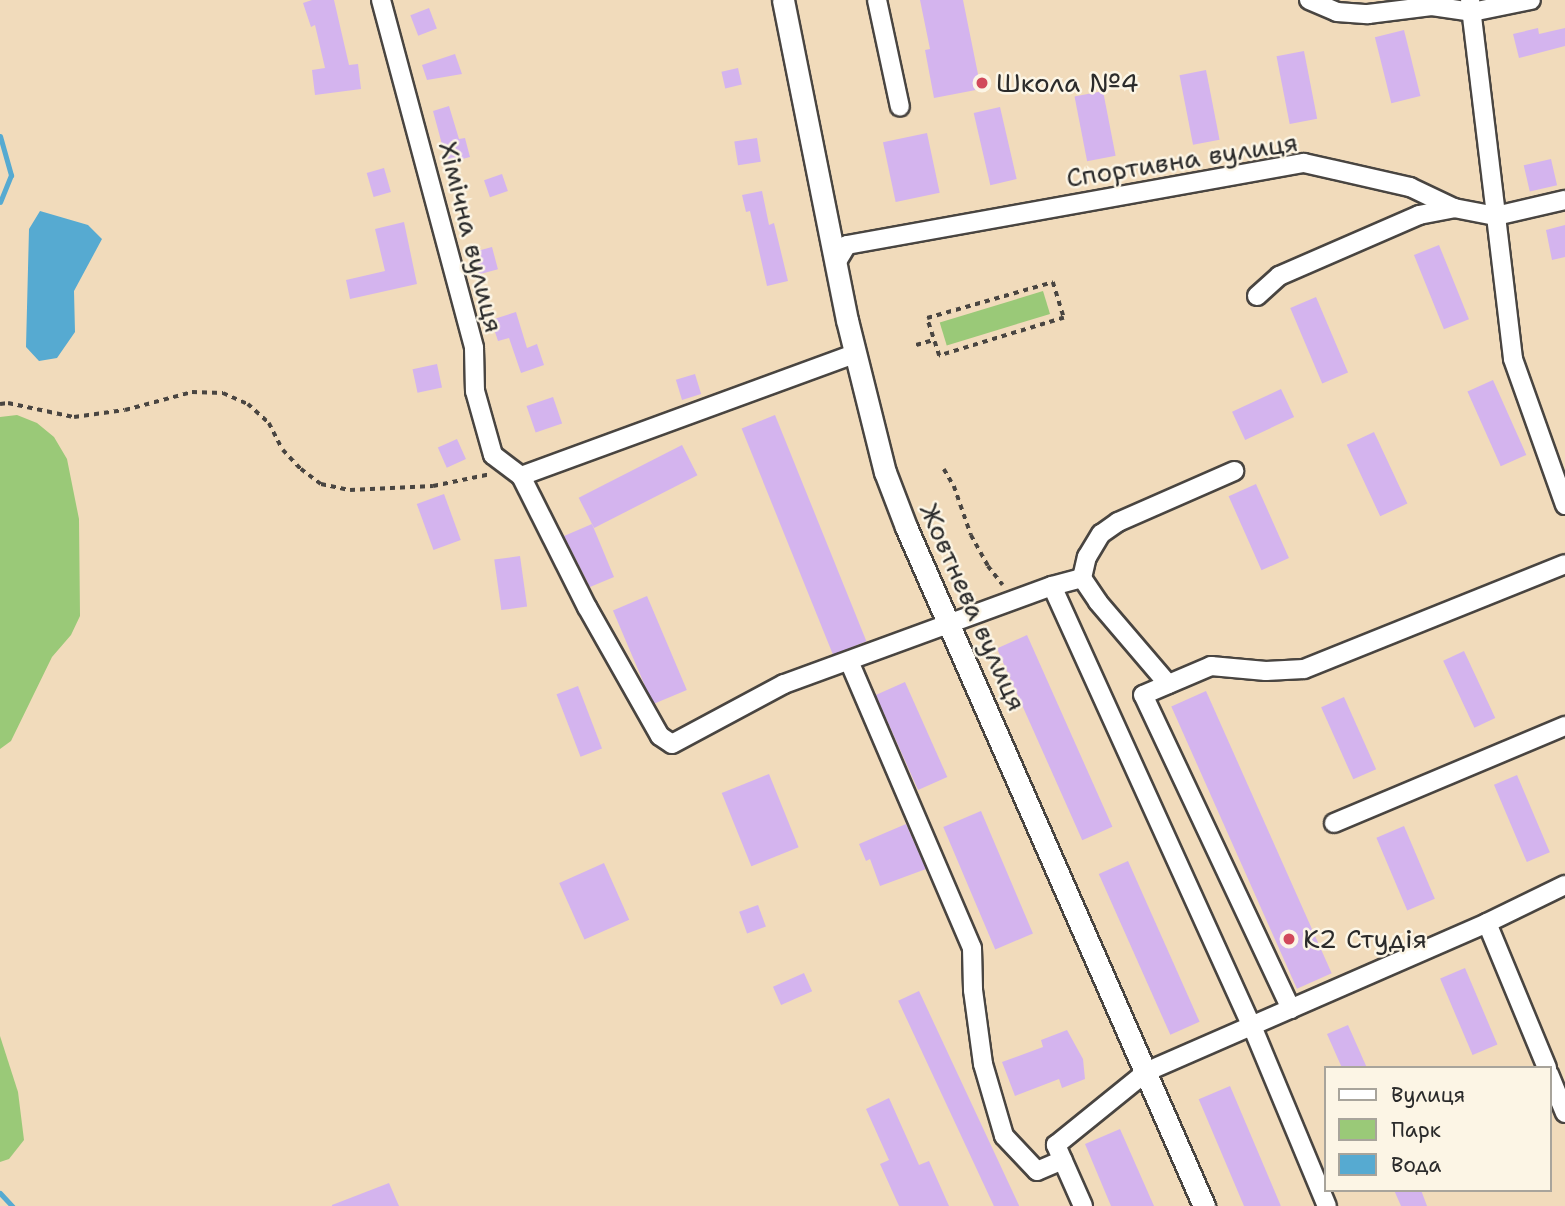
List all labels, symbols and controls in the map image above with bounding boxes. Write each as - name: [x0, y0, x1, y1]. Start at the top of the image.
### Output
- place label: Школа №4: [996, 67, 1139, 99]
- marker: Школа №4: [974, 75, 990, 91]
- street label: Спортивна вулиця: [1064, 126, 1300, 194]
- street label: Хімічна вулиця: [432, 138, 510, 336]
- street label: Жовтнева вулиця: [913, 498, 1033, 716]
- place label: К2 Студiя: [1303, 923, 1427, 955]
- marker: К2 Студiя: [1281, 931, 1297, 947]
- legend: [1324, 1066, 1551, 1192]
- text: Вулиця: [1391, 1081, 1465, 1109]
- text: Парк: [1391, 1116, 1441, 1144]
- text: Вода: [1391, 1151, 1441, 1179]

